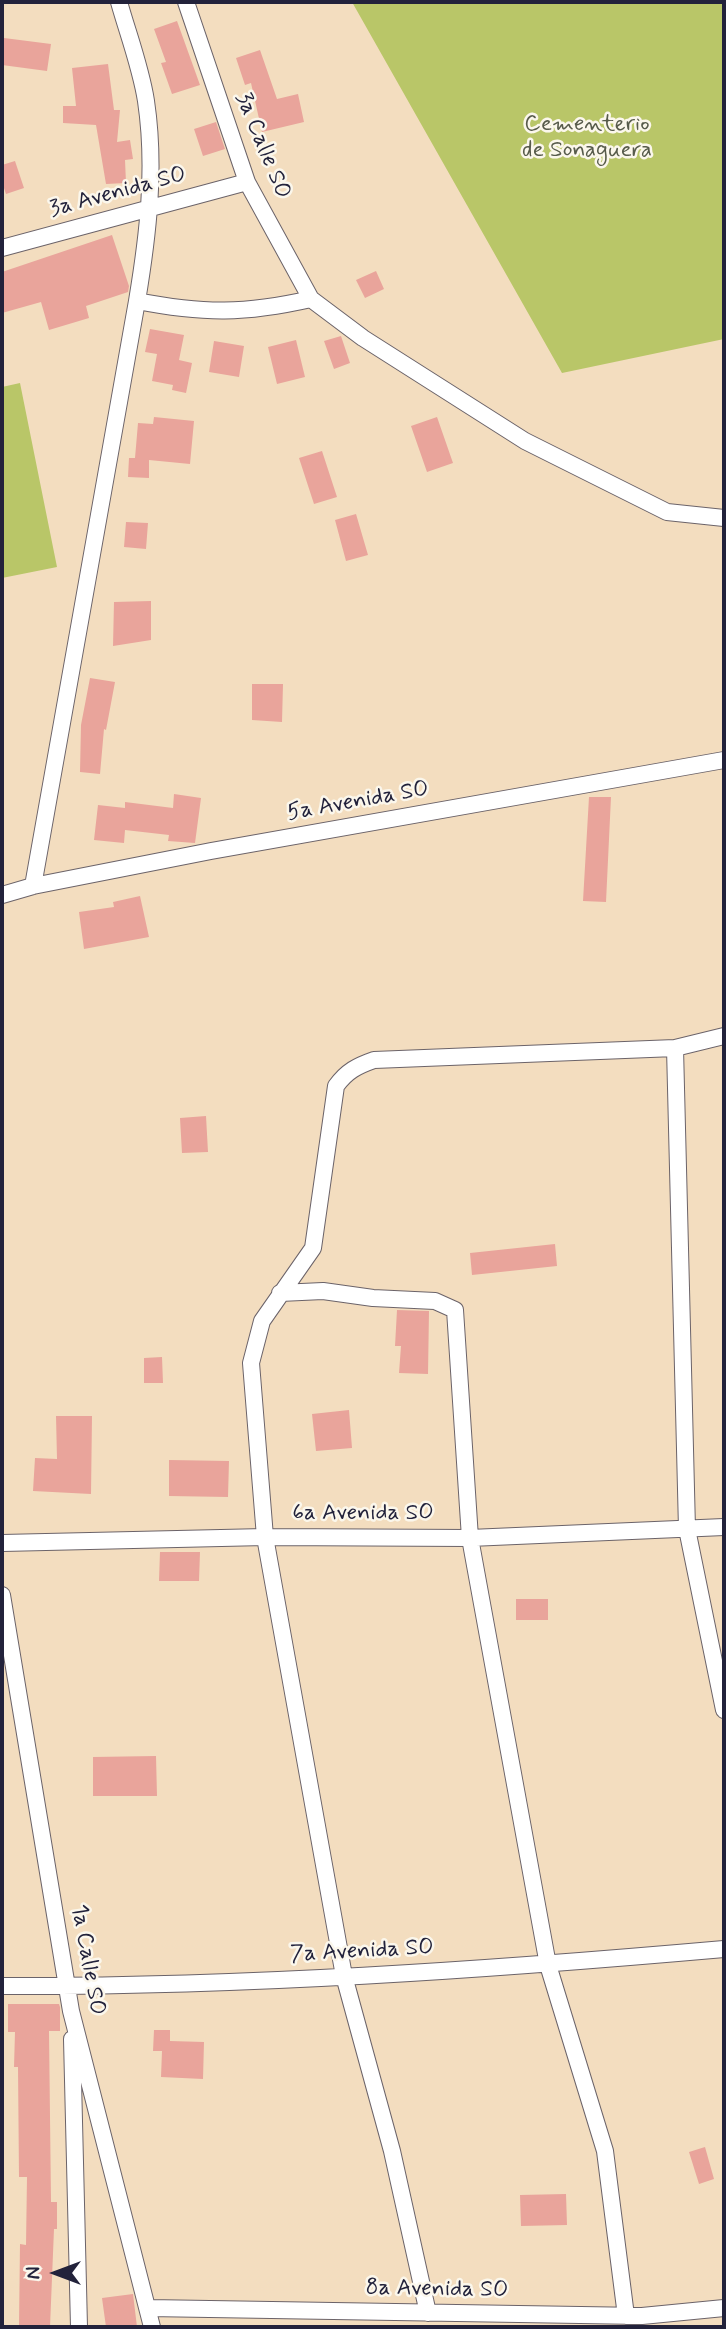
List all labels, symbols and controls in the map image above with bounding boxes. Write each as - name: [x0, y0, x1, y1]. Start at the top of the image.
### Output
- street label: 3a Calle SO: [228, 89, 296, 203]
- park label: Cementerio de Sonaguera: [522, 111, 652, 165]
- street label: 3a Avenida SO: [47, 162, 189, 224]
- street label: 5a Avenida SO: [285, 776, 431, 828]
- street label: 6a Avenida SO: [292, 1500, 434, 1528]
- street label: 1a Calle SO: [64, 1902, 110, 2018]
- street label: 7a Avenida SO: [290, 1934, 434, 1970]
- north arrow: [21, 2238, 91, 2308]
- text: N: [22, 2267, 47, 2279]
- street label: 8a Avenida SO: [365, 2275, 509, 2305]

